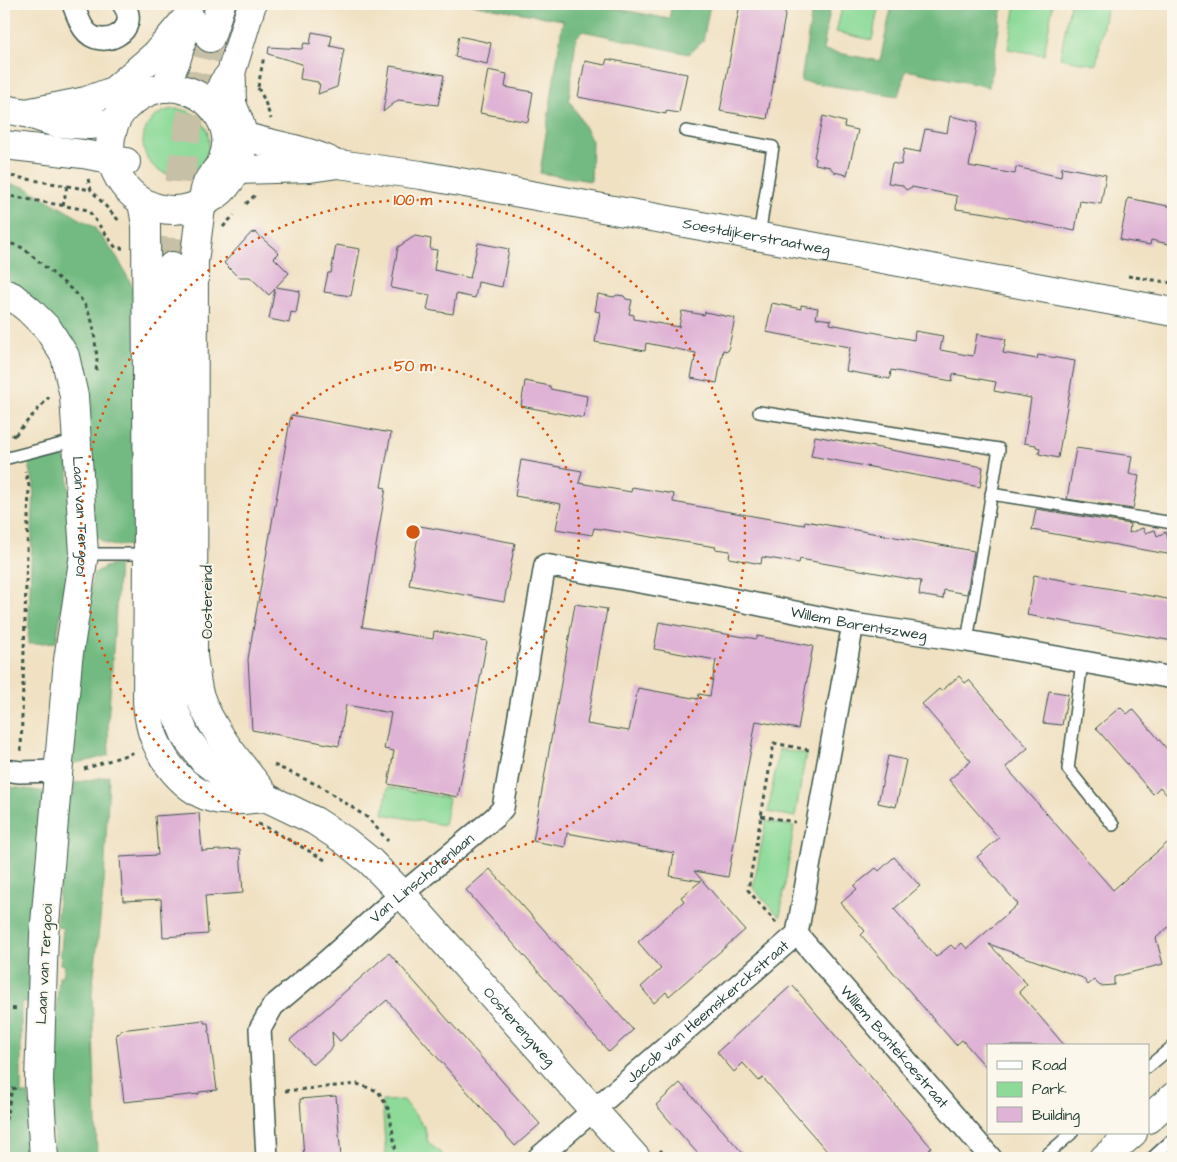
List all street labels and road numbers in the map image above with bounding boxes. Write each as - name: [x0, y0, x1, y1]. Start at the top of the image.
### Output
- street label: Soestdijkerstraatweg: [681, 213, 832, 261]
- street label: Laan van Tergooi: [67, 456, 94, 579]
- street label: Oostereind: [197, 565, 218, 639]
- street label: Willem Barentszweg: [788, 601, 929, 647]
- street label: Van Linschotenlaan: [365, 828, 479, 928]
- street label: Laan van Tergooi: [31, 902, 59, 1025]
- street label: Jacob van Heemskerckstraat: [622, 936, 794, 1088]
- street label: Willem Bontekoestraat: [835, 981, 953, 1113]
- street label: Oosterengweg: [478, 982, 560, 1072]

